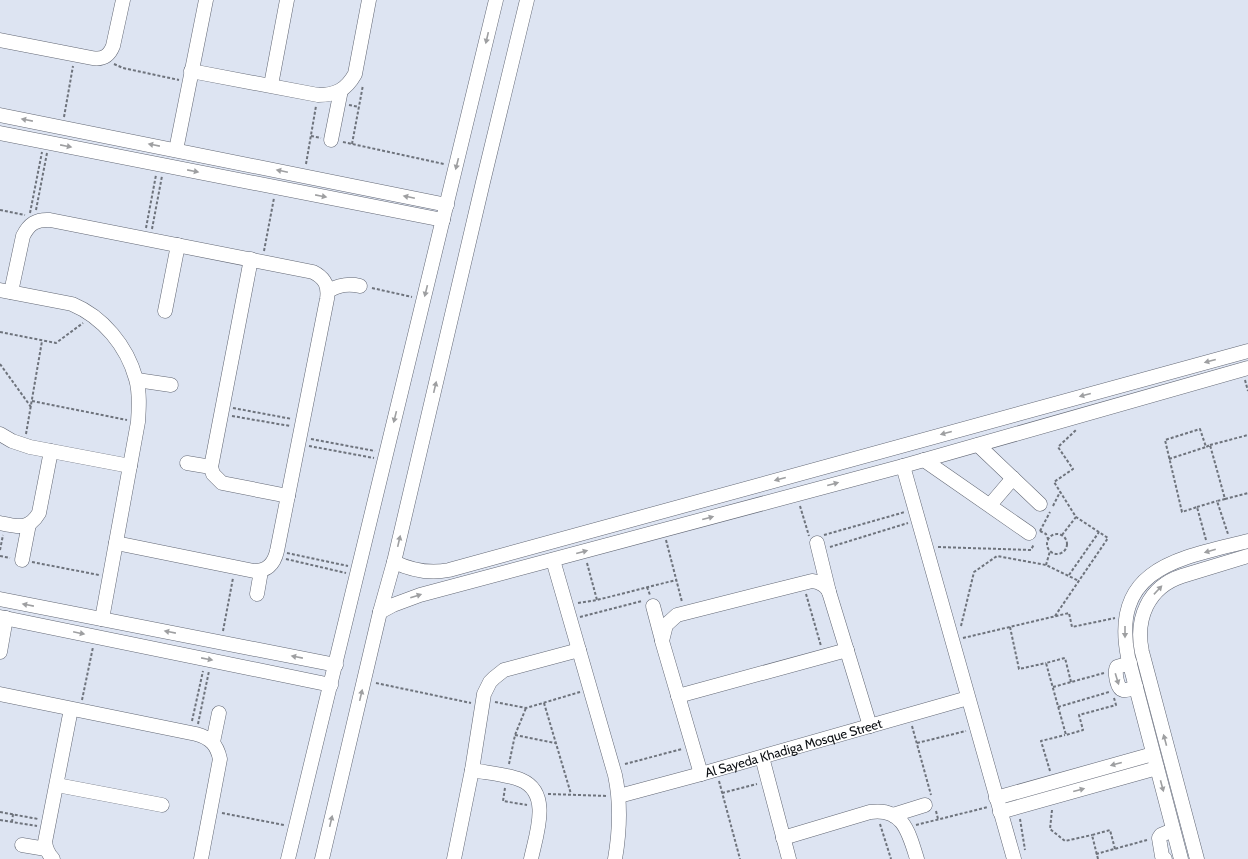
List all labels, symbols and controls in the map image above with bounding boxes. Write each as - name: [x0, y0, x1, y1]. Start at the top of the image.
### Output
- one-way arrow: [484, 32, 490, 44]
- one-way arrow: [21, 117, 33, 123]
- one-way arrow: [148, 142, 160, 148]
- one-way arrow: [60, 143, 72, 149]
- one-way arrow: [454, 158, 460, 171]
- one-way arrow: [187, 168, 199, 174]
- one-way arrow: [275, 168, 288, 174]
- one-way arrow: [315, 193, 327, 199]
- one-way arrow: [403, 194, 415, 200]
- one-way arrow: [422, 284, 428, 297]
- one-way arrow: [1204, 358, 1216, 364]
- one-way arrow: [432, 381, 438, 394]
- one-way arrow: [1079, 392, 1091, 398]
- one-way arrow: [391, 411, 397, 423]
- one-way arrow: [940, 431, 952, 437]
- one-way arrow: [774, 476, 786, 482]
- one-way arrow: [827, 481, 840, 487]
- one-way arrow: [702, 515, 714, 521]
- one-way arrow: [396, 535, 402, 547]
- one-way arrow: [576, 548, 588, 554]
- one-way arrow: [1204, 548, 1216, 554]
- one-way arrow: [1153, 585, 1163, 595]
- one-way arrow: [410, 593, 422, 599]
- one-way arrow: [22, 601, 34, 607]
- one-way arrow: [1122, 626, 1128, 639]
- one-way arrow: [164, 629, 176, 635]
- one-way arrow: [73, 630, 85, 636]
- one-way arrow: [291, 654, 303, 660]
- one-way arrow: [201, 657, 213, 663]
- one-way arrow: [1114, 673, 1120, 685]
- one-way arrow: [358, 688, 364, 701]
- street label: Al Sayeda Khadiga Mosque Street: [703, 715, 884, 780]
- one-way arrow: [1162, 734, 1168, 746]
- one-way arrow: [1110, 762, 1122, 768]
- one-way arrow: [1159, 779, 1165, 792]
- one-way arrow: [1073, 787, 1085, 793]
- one-way arrow: [328, 815, 334, 827]

